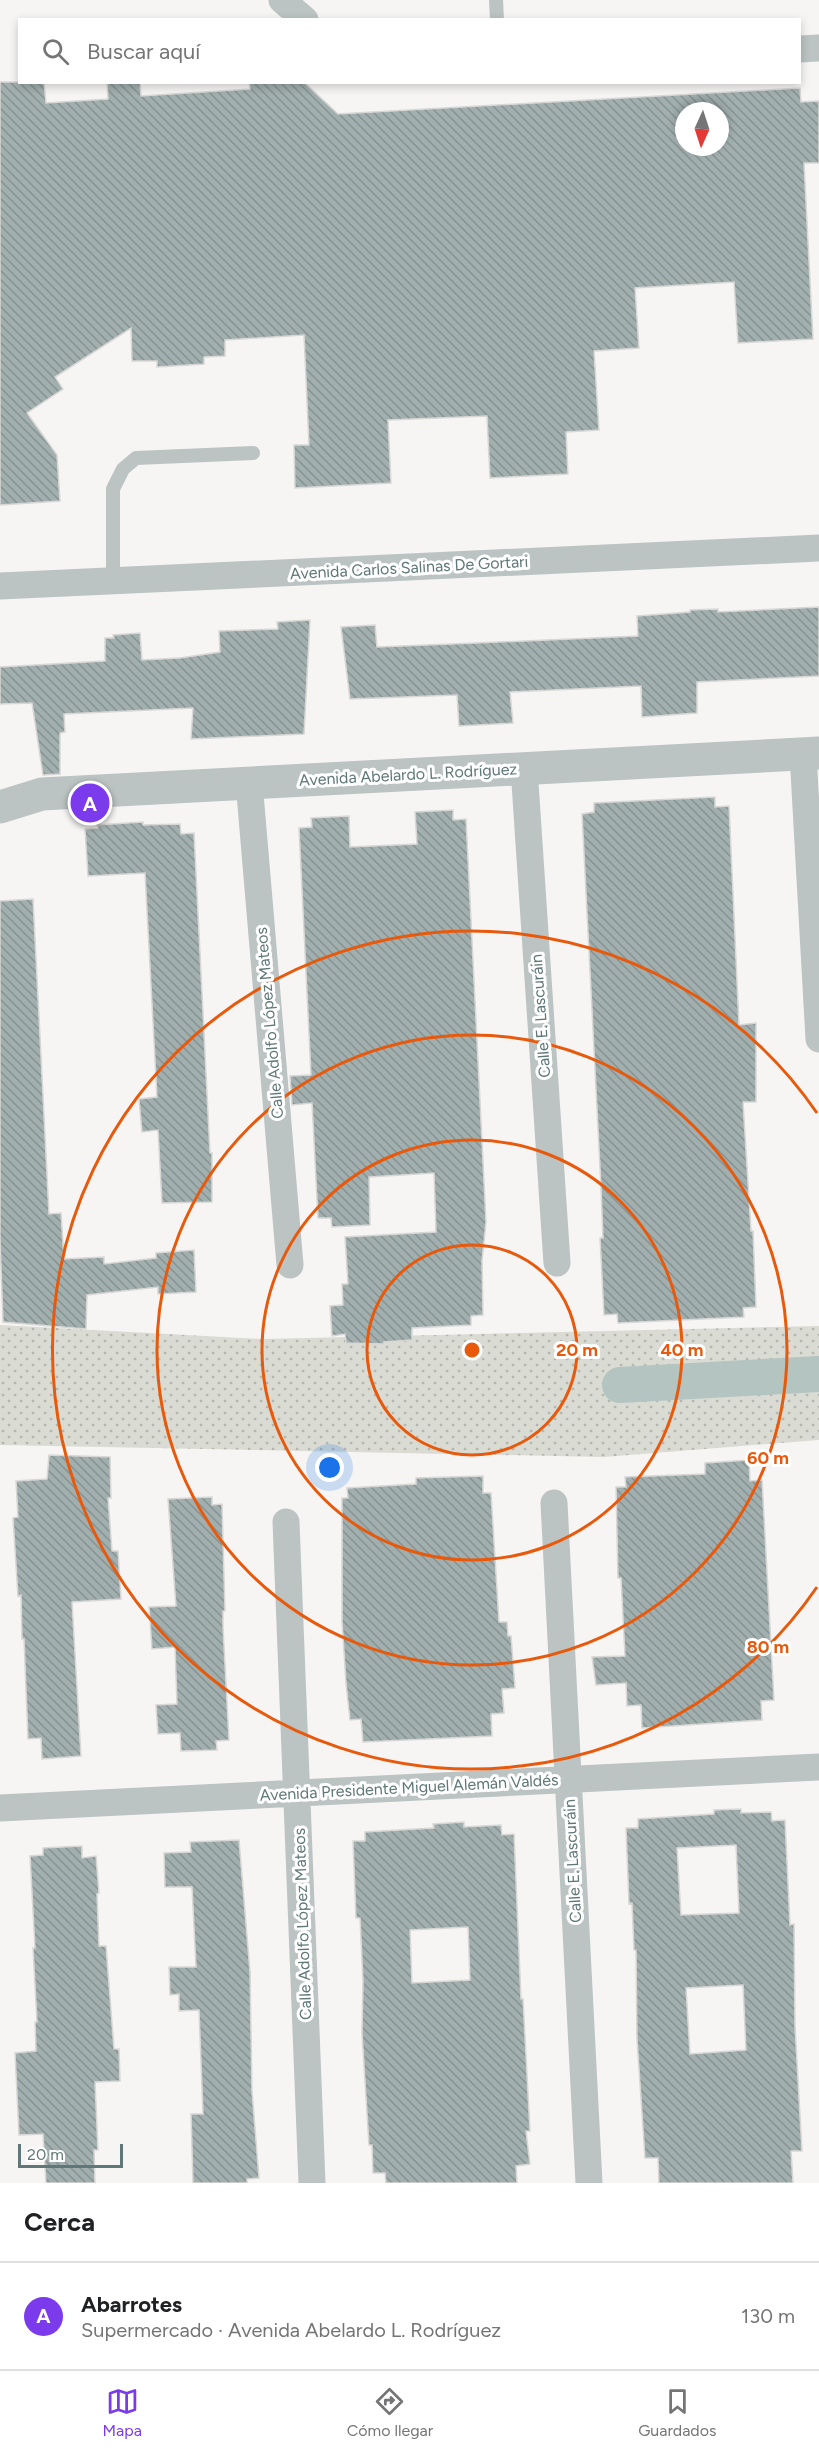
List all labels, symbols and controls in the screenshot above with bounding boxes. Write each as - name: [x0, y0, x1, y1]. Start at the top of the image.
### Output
- search box: [18, 18, 801, 84]
- icon: search: [39, 35, 72, 68]
- text: Buscar aquí: [87, 38, 200, 65]
- north arrow: [675, 102, 729, 156]
- street label: Avenida Carlos Salinas De Gortari: [289, 552, 529, 583]
- street label: Avenida Abelardo L. Rodríguez: [298, 759, 518, 790]
- pin: A: [70, 780, 110, 826]
- street label: Calle Adolfo López Mateos: [252, 926, 287, 1120]
- street label: Calle E. Lascuráin: [527, 953, 554, 1078]
- text: 20 m: [556, 1339, 598, 1361]
- text: 40 m: [660, 1339, 704, 1361]
- centre of rings: [462, 1340, 482, 1360]
- text: 60 m: [747, 1447, 789, 1469]
- your location: [315, 1453, 344, 1482]
- text: 80 m: [747, 1636, 789, 1658]
- street label: Avenida Presidente Miguel Alemán Valdés: [259, 1770, 559, 1805]
- street label: Calle E. Lascuráin: [560, 1799, 585, 1923]
- street label: Calle Adolfo López Mateos: [290, 1828, 315, 2020]
- scale bar: [18, 2141, 123, 2168]
- text: 20 m: [27, 2145, 64, 2164]
- text: Cerca: [24, 2206, 95, 2238]
- text: Abarrotes: [81, 2291, 182, 2318]
- text: A: [36, 2304, 51, 2328]
- text: 130 m: [741, 2304, 795, 2328]
- text: Supermercado · Avenida Abelardo L. Rodríguez: [81, 2318, 501, 2342]
- tab: Mapa: [102, 2385, 142, 2440]
- tab: Cómo llegar: [347, 2385, 433, 2440]
- tab: Guardados: [638, 2385, 716, 2440]

